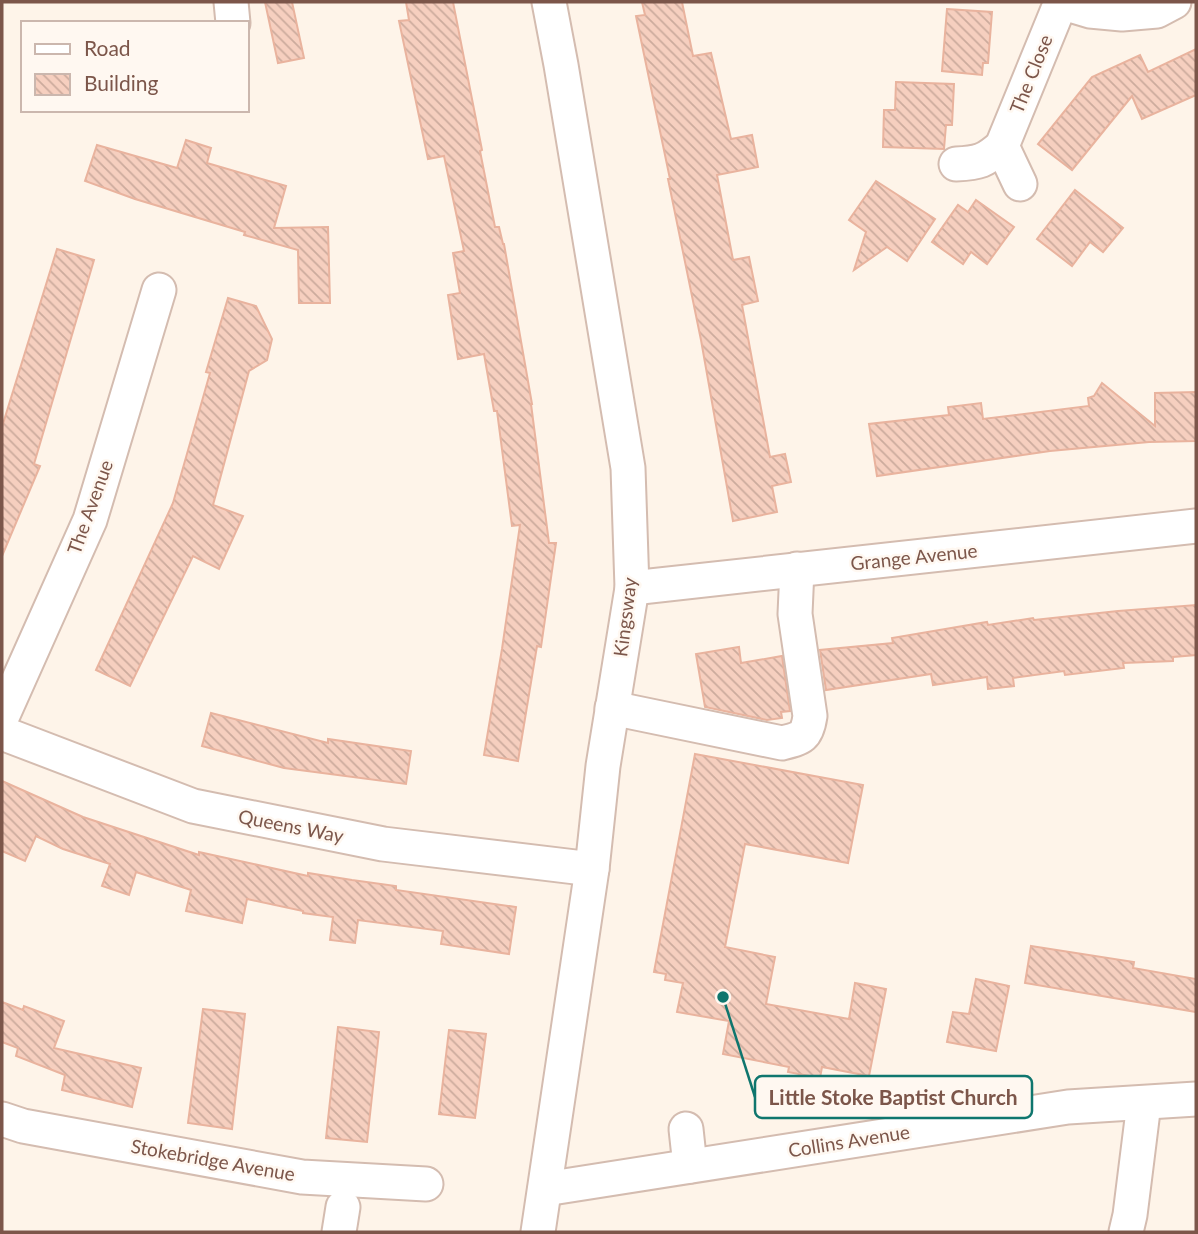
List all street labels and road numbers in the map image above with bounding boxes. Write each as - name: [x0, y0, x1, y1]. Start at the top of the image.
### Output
- street label: The Close: [1004, 31, 1057, 116]
- street label: The Avenue: [62, 456, 117, 557]
- street label: Grange Avenue: [849, 538, 979, 575]
- street label: Kingsway: [608, 576, 641, 658]
- street label: Queens Way: [236, 804, 346, 847]
- street label: Collins Avenue: [786, 1120, 911, 1161]
- street label: Stokebridge Avenue: [129, 1134, 297, 1185]

